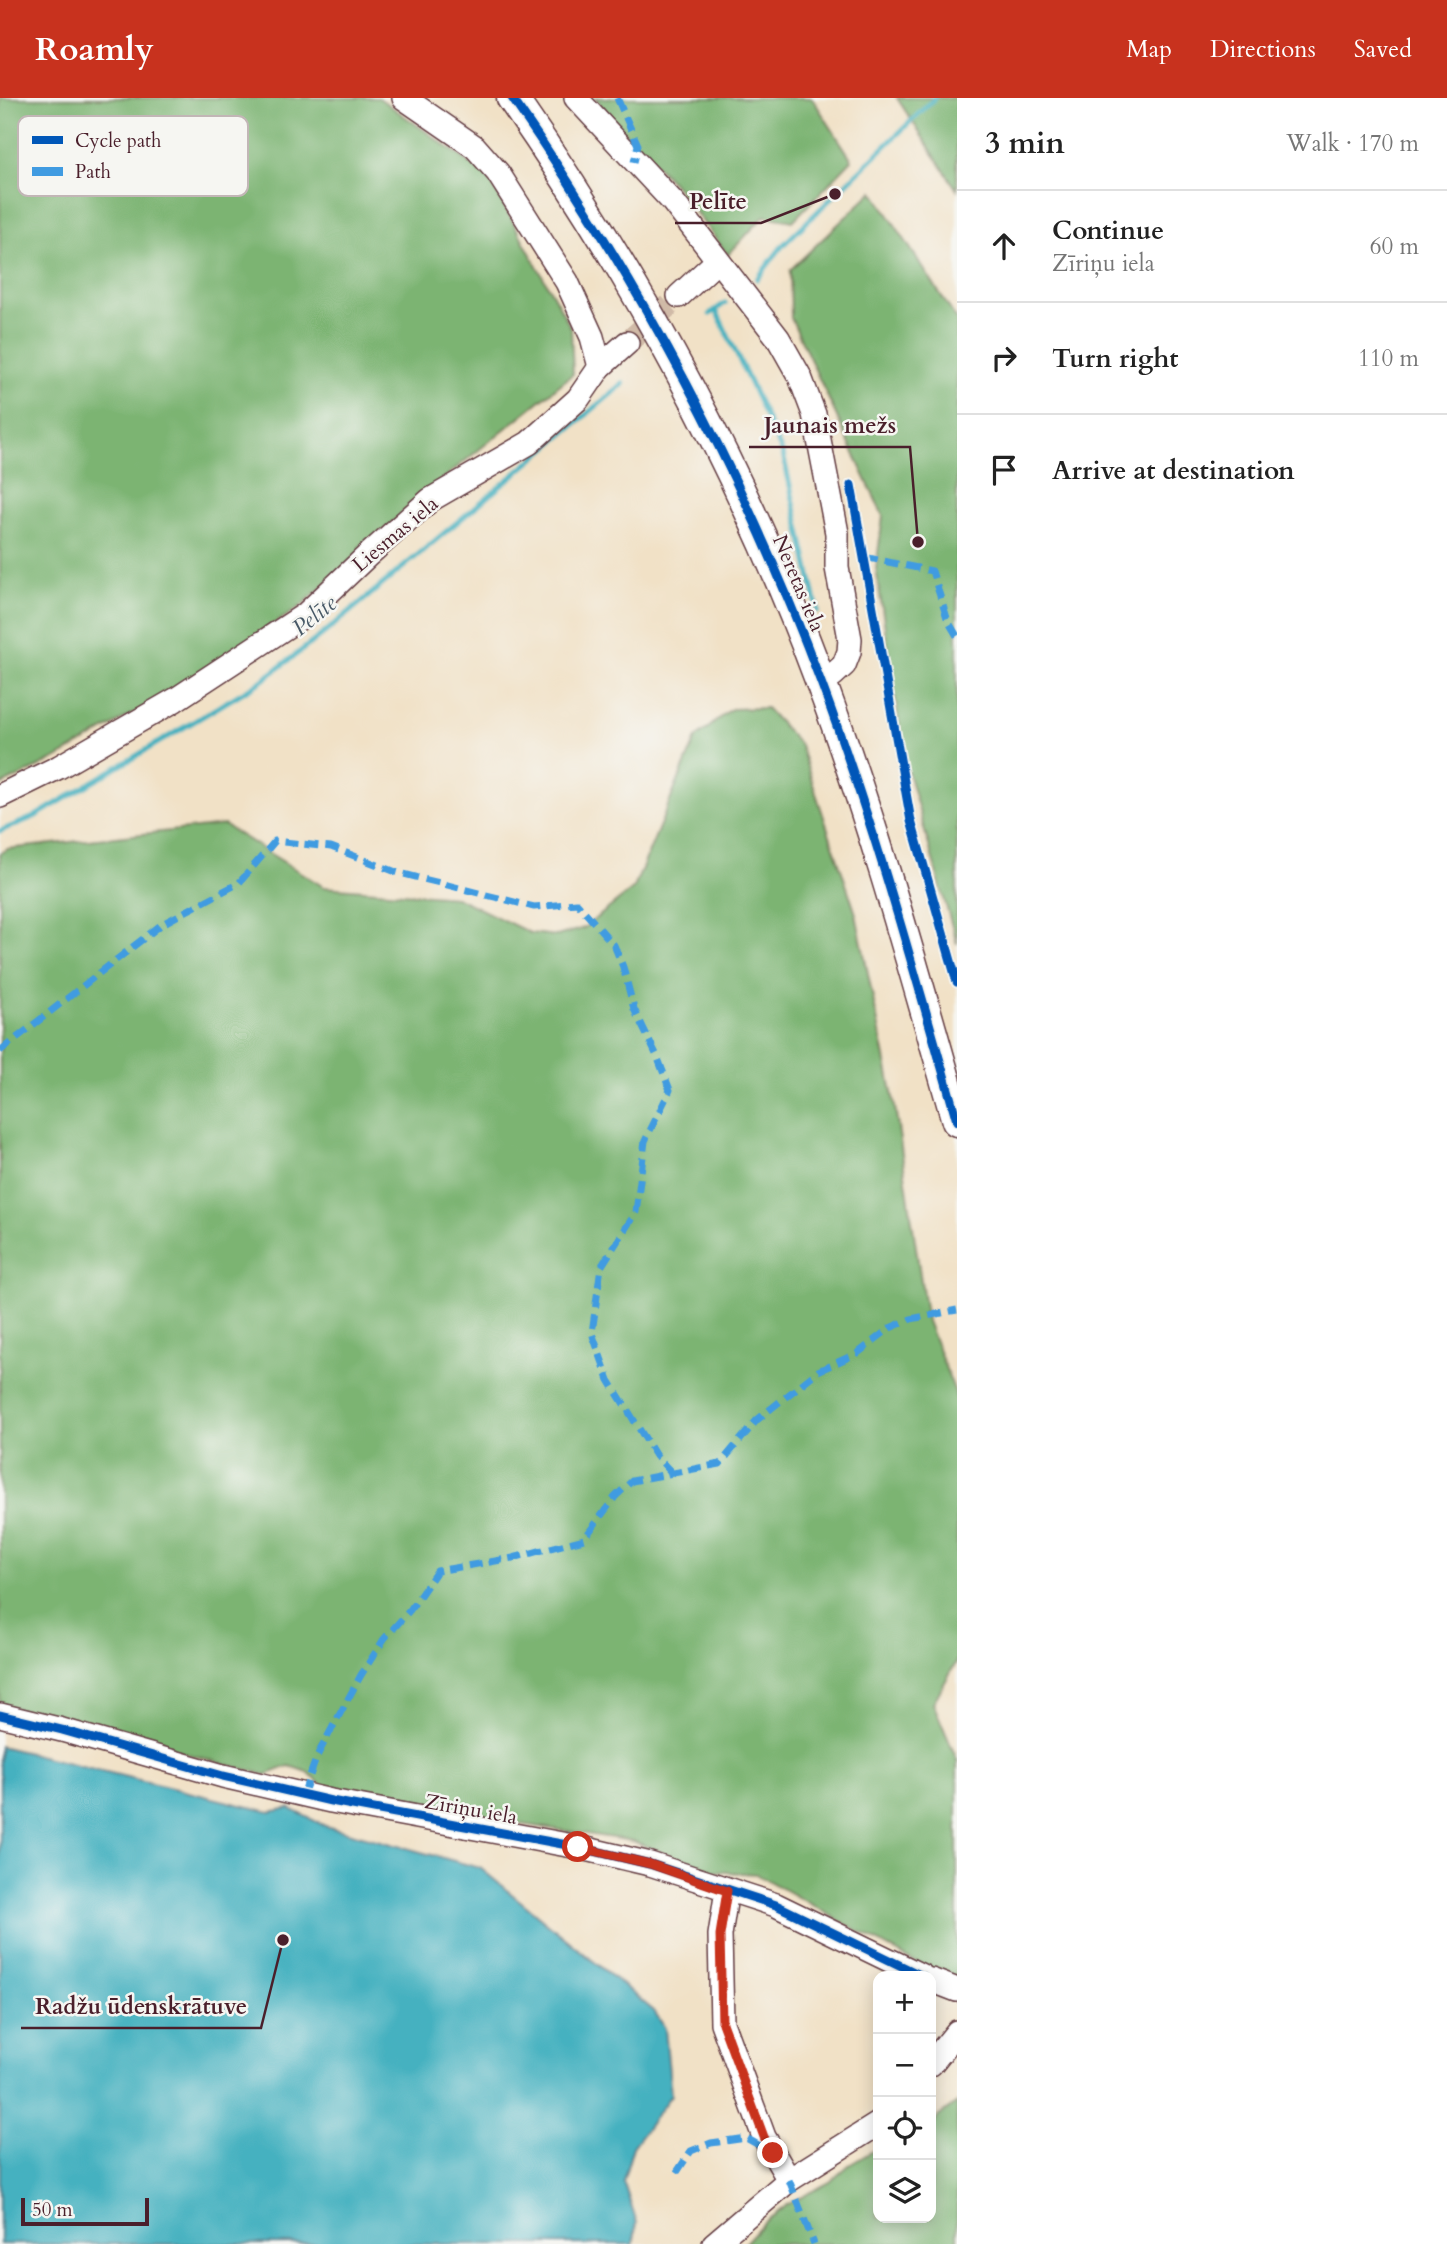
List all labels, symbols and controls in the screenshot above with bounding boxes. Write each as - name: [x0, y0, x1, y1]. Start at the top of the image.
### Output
- text: Roamly: [35, 27, 154, 72]
- text: Map: [1126, 33, 1172, 66]
- text: Directions: [1210, 33, 1316, 66]
- text: Saved: [1354, 33, 1412, 66]
- legend: [18, 116, 248, 196]
- text: 3 min: [985, 123, 1065, 164]
- text: Cycle path: [75, 128, 162, 154]
- text: Walk · 170 m: [1286, 128, 1419, 159]
- text: Path: [75, 159, 111, 185]
- callout: Pelīte: [675, 179, 761, 223]
- text: Pelīte: [689, 186, 747, 217]
- text: Continue: [1052, 213, 1164, 248]
- icon: ahead: [985, 227, 1023, 265]
- text: 60 m: [1370, 231, 1419, 262]
- text: Zīriņu iela: [1052, 248, 1155, 279]
- icon: right: [985, 339, 1023, 377]
- text: Turn right: [1052, 341, 1179, 376]
- text: 110 m: [1358, 343, 1419, 374]
- callout: Jaunais mežs: [749, 403, 910, 447]
- text: Jaunais mežs: [761, 410, 896, 441]
- icon: arrive: [985, 451, 1023, 489]
- text: Arrive at destination: [1052, 453, 1295, 488]
- street label: Liesmas iela: [346, 490, 445, 579]
- street label: Neretas iela: [765, 530, 832, 636]
- water label: Pelīte: [286, 588, 343, 643]
- street label: Zīriņu iela: [422, 1787, 520, 1832]
- route start: [562, 1831, 593, 1862]
- map controls: [873, 1971, 936, 2223]
- button: +: [873, 1971, 936, 2034]
- callout: Radžu ūdenskrātuve: [21, 1984, 261, 2028]
- text: Radžu ūdenskrātuve: [35, 1991, 247, 2022]
- button: −: [873, 2034, 936, 2097]
- button: locate: [873, 2097, 936, 2160]
- route end: [757, 2137, 788, 2168]
- button: layers: [873, 2160, 936, 2223]
- scale bar: [21, 2195, 149, 2227]
- text: 50 m: [32, 2197, 73, 2223]

